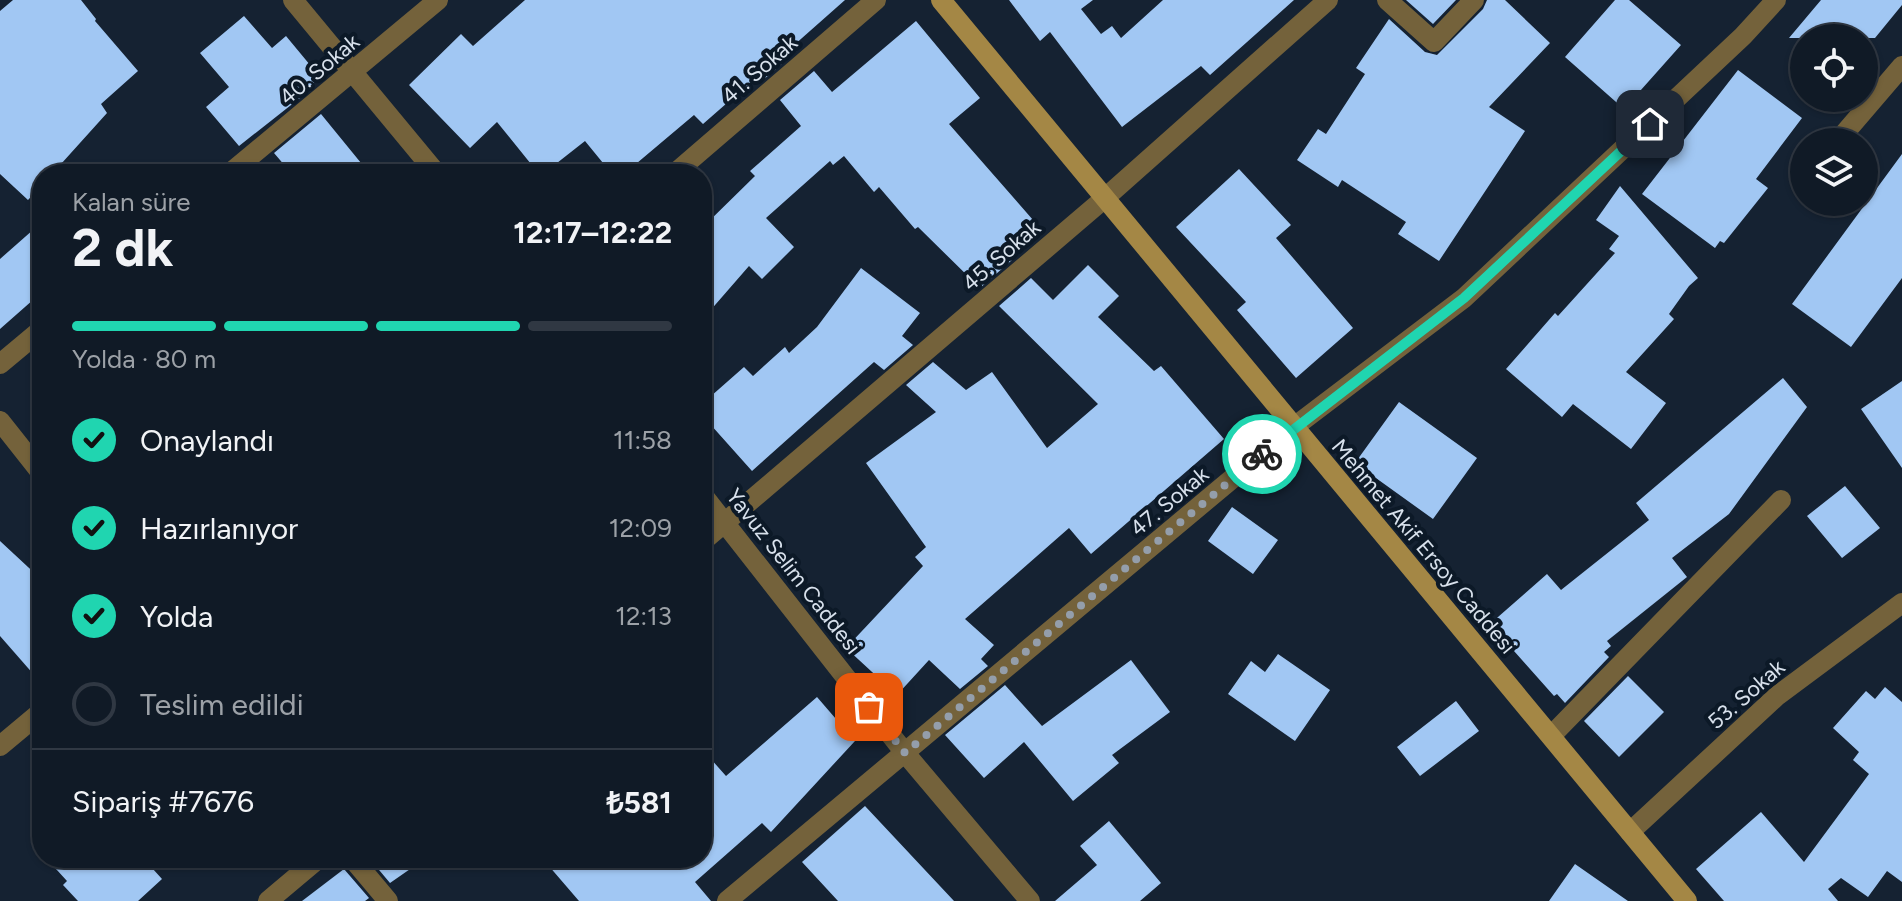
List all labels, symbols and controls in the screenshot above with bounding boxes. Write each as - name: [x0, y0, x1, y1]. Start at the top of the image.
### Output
- map controls: [1790, 24, 1878, 216]
- button: locate: [1790, 24, 1878, 112]
- street label: 40. Sokak: [274, 28, 365, 111]
- street label: 41. Sokak: [716, 29, 803, 110]
- pin: [1616, 90, 1684, 158]
- icon: home: [1628, 102, 1672, 146]
- button: layers: [1790, 128, 1878, 216]
- text: Kalan süre: [72, 186, 190, 218]
- text: 12:17–12:22: [513, 214, 672, 251]
- street label: 45. Sokak: [957, 214, 1046, 297]
- text: 2 dk: [72, 217, 173, 279]
- text: Yolda · 80 m: [72, 343, 216, 375]
- courier: [1222, 414, 1302, 494]
- icon: check: [72, 418, 116, 462]
- text: Onaylandı: [140, 422, 274, 459]
- text: 11:58: [613, 424, 672, 456]
- icon: bike: [1240, 432, 1284, 476]
- street label: Mehmet Akif Ersoy Caddesi: [1326, 433, 1521, 659]
- street label: 47. Sokak: [1125, 461, 1214, 542]
- street label: Yavuz Selim Caddesi: [721, 483, 867, 660]
- icon: check: [72, 506, 116, 550]
- text: Hazırlanıyor: [140, 510, 298, 547]
- text: 12:09: [609, 512, 672, 544]
- icon: check: [72, 594, 116, 638]
- text: Yolda: [140, 598, 213, 635]
- text: 12:13: [615, 600, 672, 632]
- street label: 53. Sokak: [1702, 653, 1791, 735]
- pin: [835, 673, 903, 741]
- icon: bag: [847, 685, 891, 729]
- text: Teslim edildi: [140, 686, 304, 723]
- text: Sipariş #7676: [72, 783, 254, 820]
- text: ₺581: [606, 784, 672, 821]

